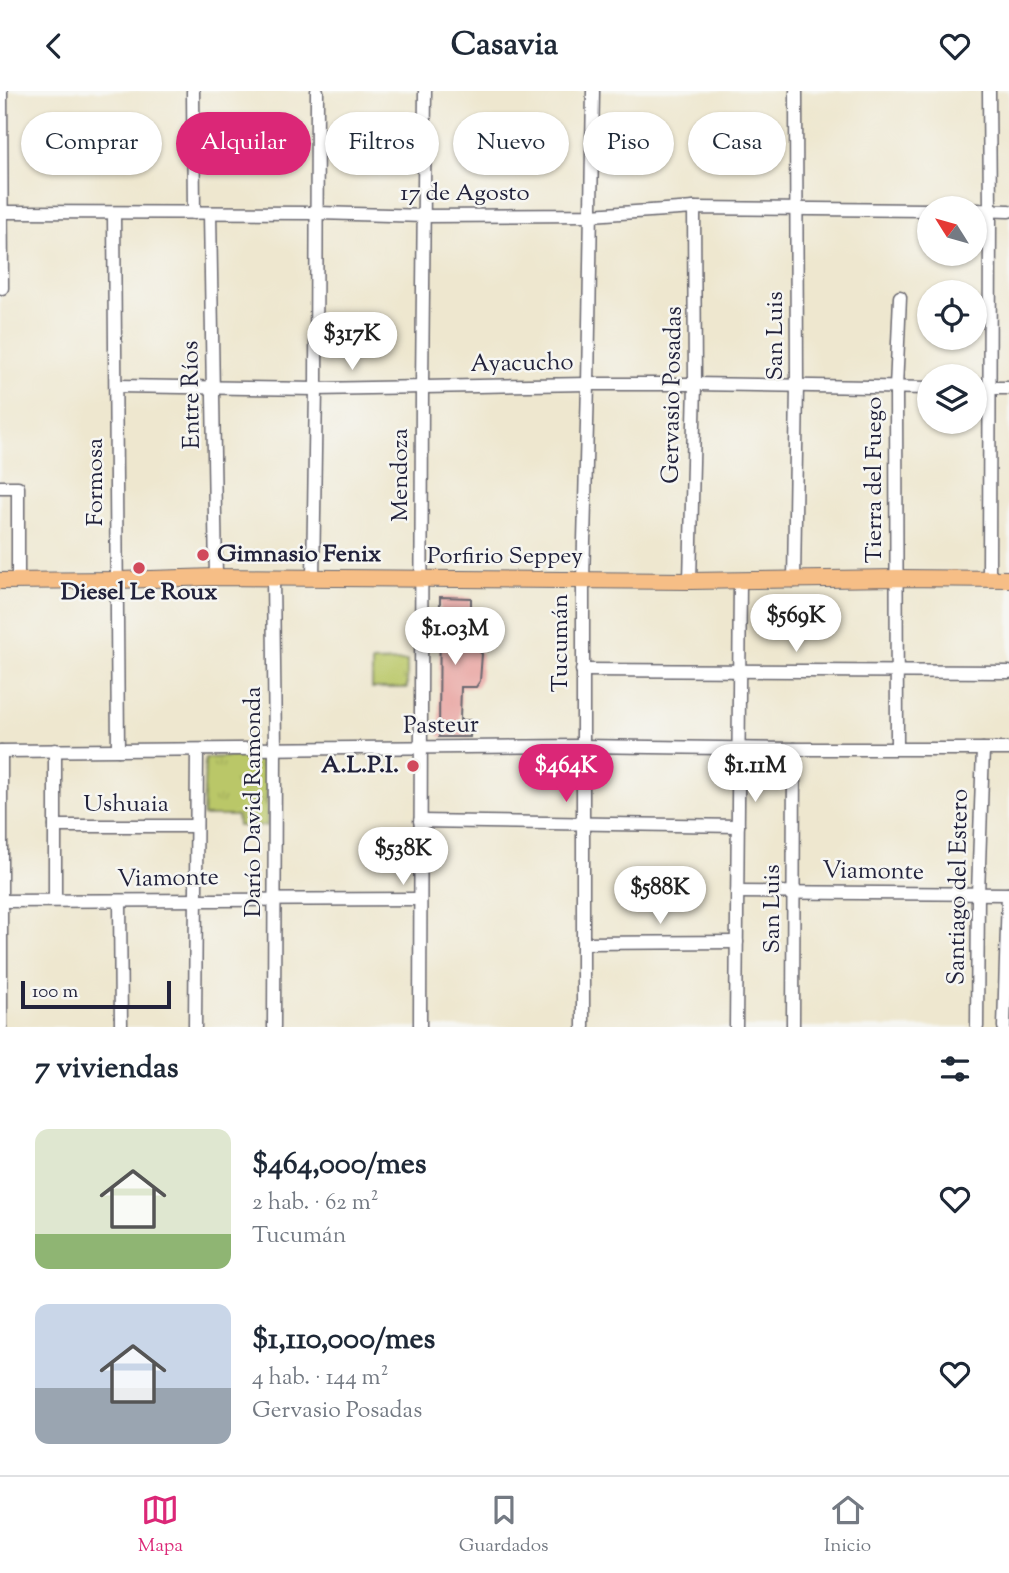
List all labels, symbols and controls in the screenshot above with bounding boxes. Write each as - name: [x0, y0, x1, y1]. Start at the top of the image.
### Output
- text: Casavia: [451, 23, 558, 69]
- icon: back: [35, 27, 73, 65]
- icon: heart: [936, 27, 974, 65]
- chip: Comprar: [21, 112, 162, 175]
- chip: Alquilar: [176, 112, 311, 175]
- chip: Filtros: [325, 112, 439, 175]
- chip: Nuevo: [453, 112, 569, 175]
- chip: Piso: [583, 112, 674, 175]
- chip: Casa: [688, 112, 786, 175]
- street label: 17 de Agosto: [400, 177, 530, 211]
- north arrow: [917, 196, 987, 266]
- map controls: [917, 196, 987, 434]
- button: locate: [917, 280, 987, 350]
- street label: San Luis: [759, 291, 793, 381]
- street label: Gervasio Posadas: [654, 306, 692, 484]
- pin: $317K: [303, 313, 401, 372]
- text: $317K: [323, 318, 381, 351]
- street label: Entre Ríos: [174, 340, 210, 450]
- street label: Ayacucho: [470, 346, 574, 382]
- button: layers: [917, 364, 987, 434]
- street label: Tierra del Fuego: [858, 397, 892, 563]
- street label: Mendoza: [384, 428, 418, 522]
- street label: Formosa: [79, 438, 113, 526]
- place label: Gimnasio Fenix: [217, 538, 381, 572]
- street label: Porfirio Seppey: [427, 540, 583, 574]
- marker: Gimnasio Fenix: [195, 547, 211, 563]
- marker: Diesel Le Roux: [131, 560, 147, 576]
- place label: Diesel Le Roux: [61, 576, 217, 610]
- street label: Tucumán: [544, 594, 578, 692]
- pin: $569K: [747, 595, 845, 654]
- text: $569K: [766, 600, 826, 633]
- pin: $1.03M: [398, 607, 512, 667]
- text: $1.03M: [421, 613, 489, 646]
- street label: Darío David Ramonda: [237, 687, 271, 917]
- street label: Pasteur: [403, 708, 479, 744]
- pin: $464K: [517, 745, 615, 804]
- pin: $1.11M: [698, 745, 812, 804]
- place label: A.L.P.I.: [321, 749, 399, 783]
- text: $464K: [535, 750, 597, 783]
- text: $1.11M: [724, 750, 786, 783]
- marker: A.L.P.I.: [405, 758, 421, 774]
- street label: Ushuaia: [83, 788, 169, 822]
- street label: Santiago del Estero: [940, 788, 978, 986]
- pin: $538K: [354, 827, 452, 887]
- text: $538K: [374, 833, 432, 866]
- street label: Viamonte: [822, 854, 924, 890]
- street label: Viamonte: [117, 861, 219, 897]
- street label: San Luis: [756, 864, 790, 954]
- pin: $588K: [611, 867, 709, 926]
- text: $588K: [630, 872, 690, 905]
- scale bar: [21, 978, 172, 1010]
- text: 100 m: [32, 979, 78, 1006]
- text: 7 viviendas: [35, 1048, 179, 1091]
- icon: filters: [936, 1050, 974, 1088]
- text: $464,000/mes: [252, 1144, 427, 1187]
- icon: home: [91, 1157, 175, 1241]
- icon: heart: [936, 1180, 974, 1218]
- text: 2 hab. · 62 m²: [252, 1187, 379, 1220]
- text: Tucumán: [252, 1220, 346, 1253]
- text: $1,110,000/mes: [252, 1319, 435, 1362]
- icon: home: [91, 1332, 175, 1416]
- icon: heart: [936, 1355, 974, 1393]
- text: 4 hab. · 144 m²: [252, 1362, 388, 1395]
- text: Gervasio Posadas: [252, 1395, 422, 1428]
- tab: Mapa: [138, 1491, 183, 1560]
- tab: Guardados: [459, 1491, 549, 1560]
- tab: Inicio: [824, 1491, 871, 1560]

